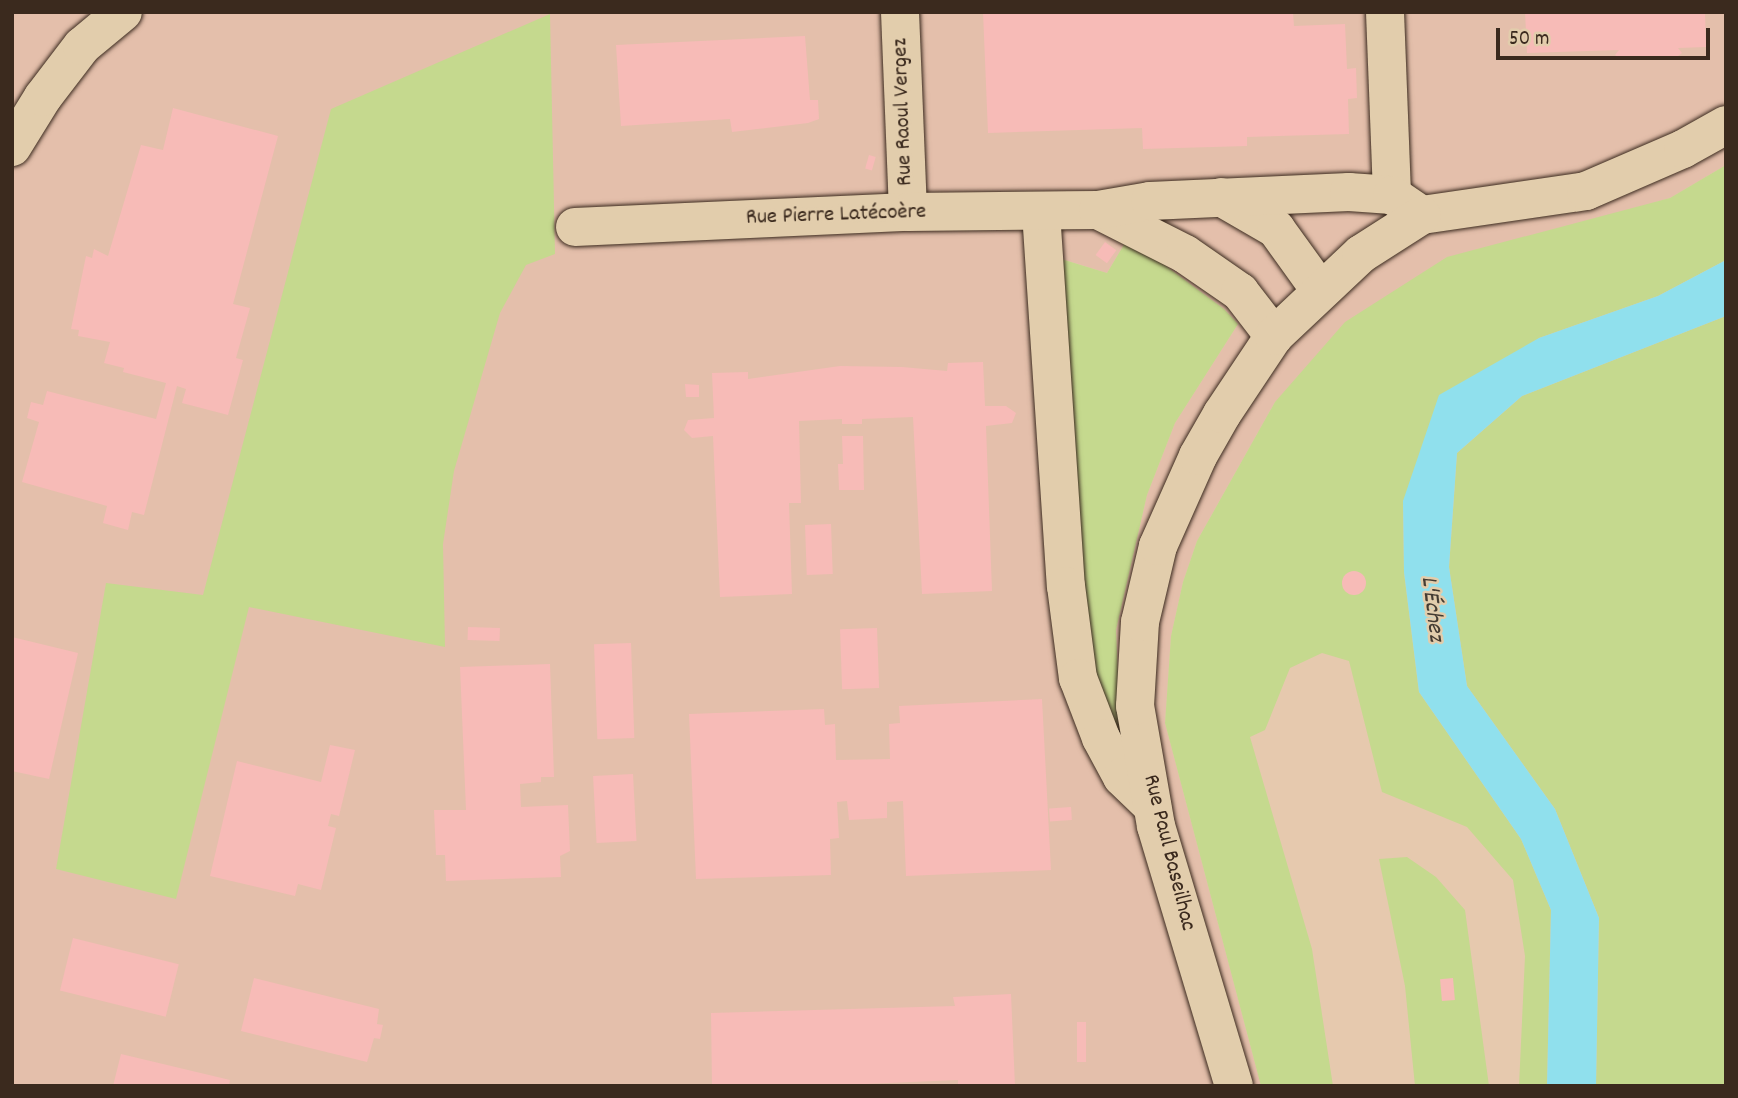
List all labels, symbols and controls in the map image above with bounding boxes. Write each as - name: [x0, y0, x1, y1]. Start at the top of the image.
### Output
- scale bar: [1500, 14, 1714, 58]
- text: 50 m: [1509, 25, 1549, 55]
- street label: Rue Raoul Vergez: [888, 38, 920, 186]
- street label: Rue Pierre Latécoère: [745, 199, 927, 233]
- water label: L'Échez: [1413, 575, 1449, 643]
- street label: Rue Paul Baseilhac: [1135, 772, 1201, 934]

